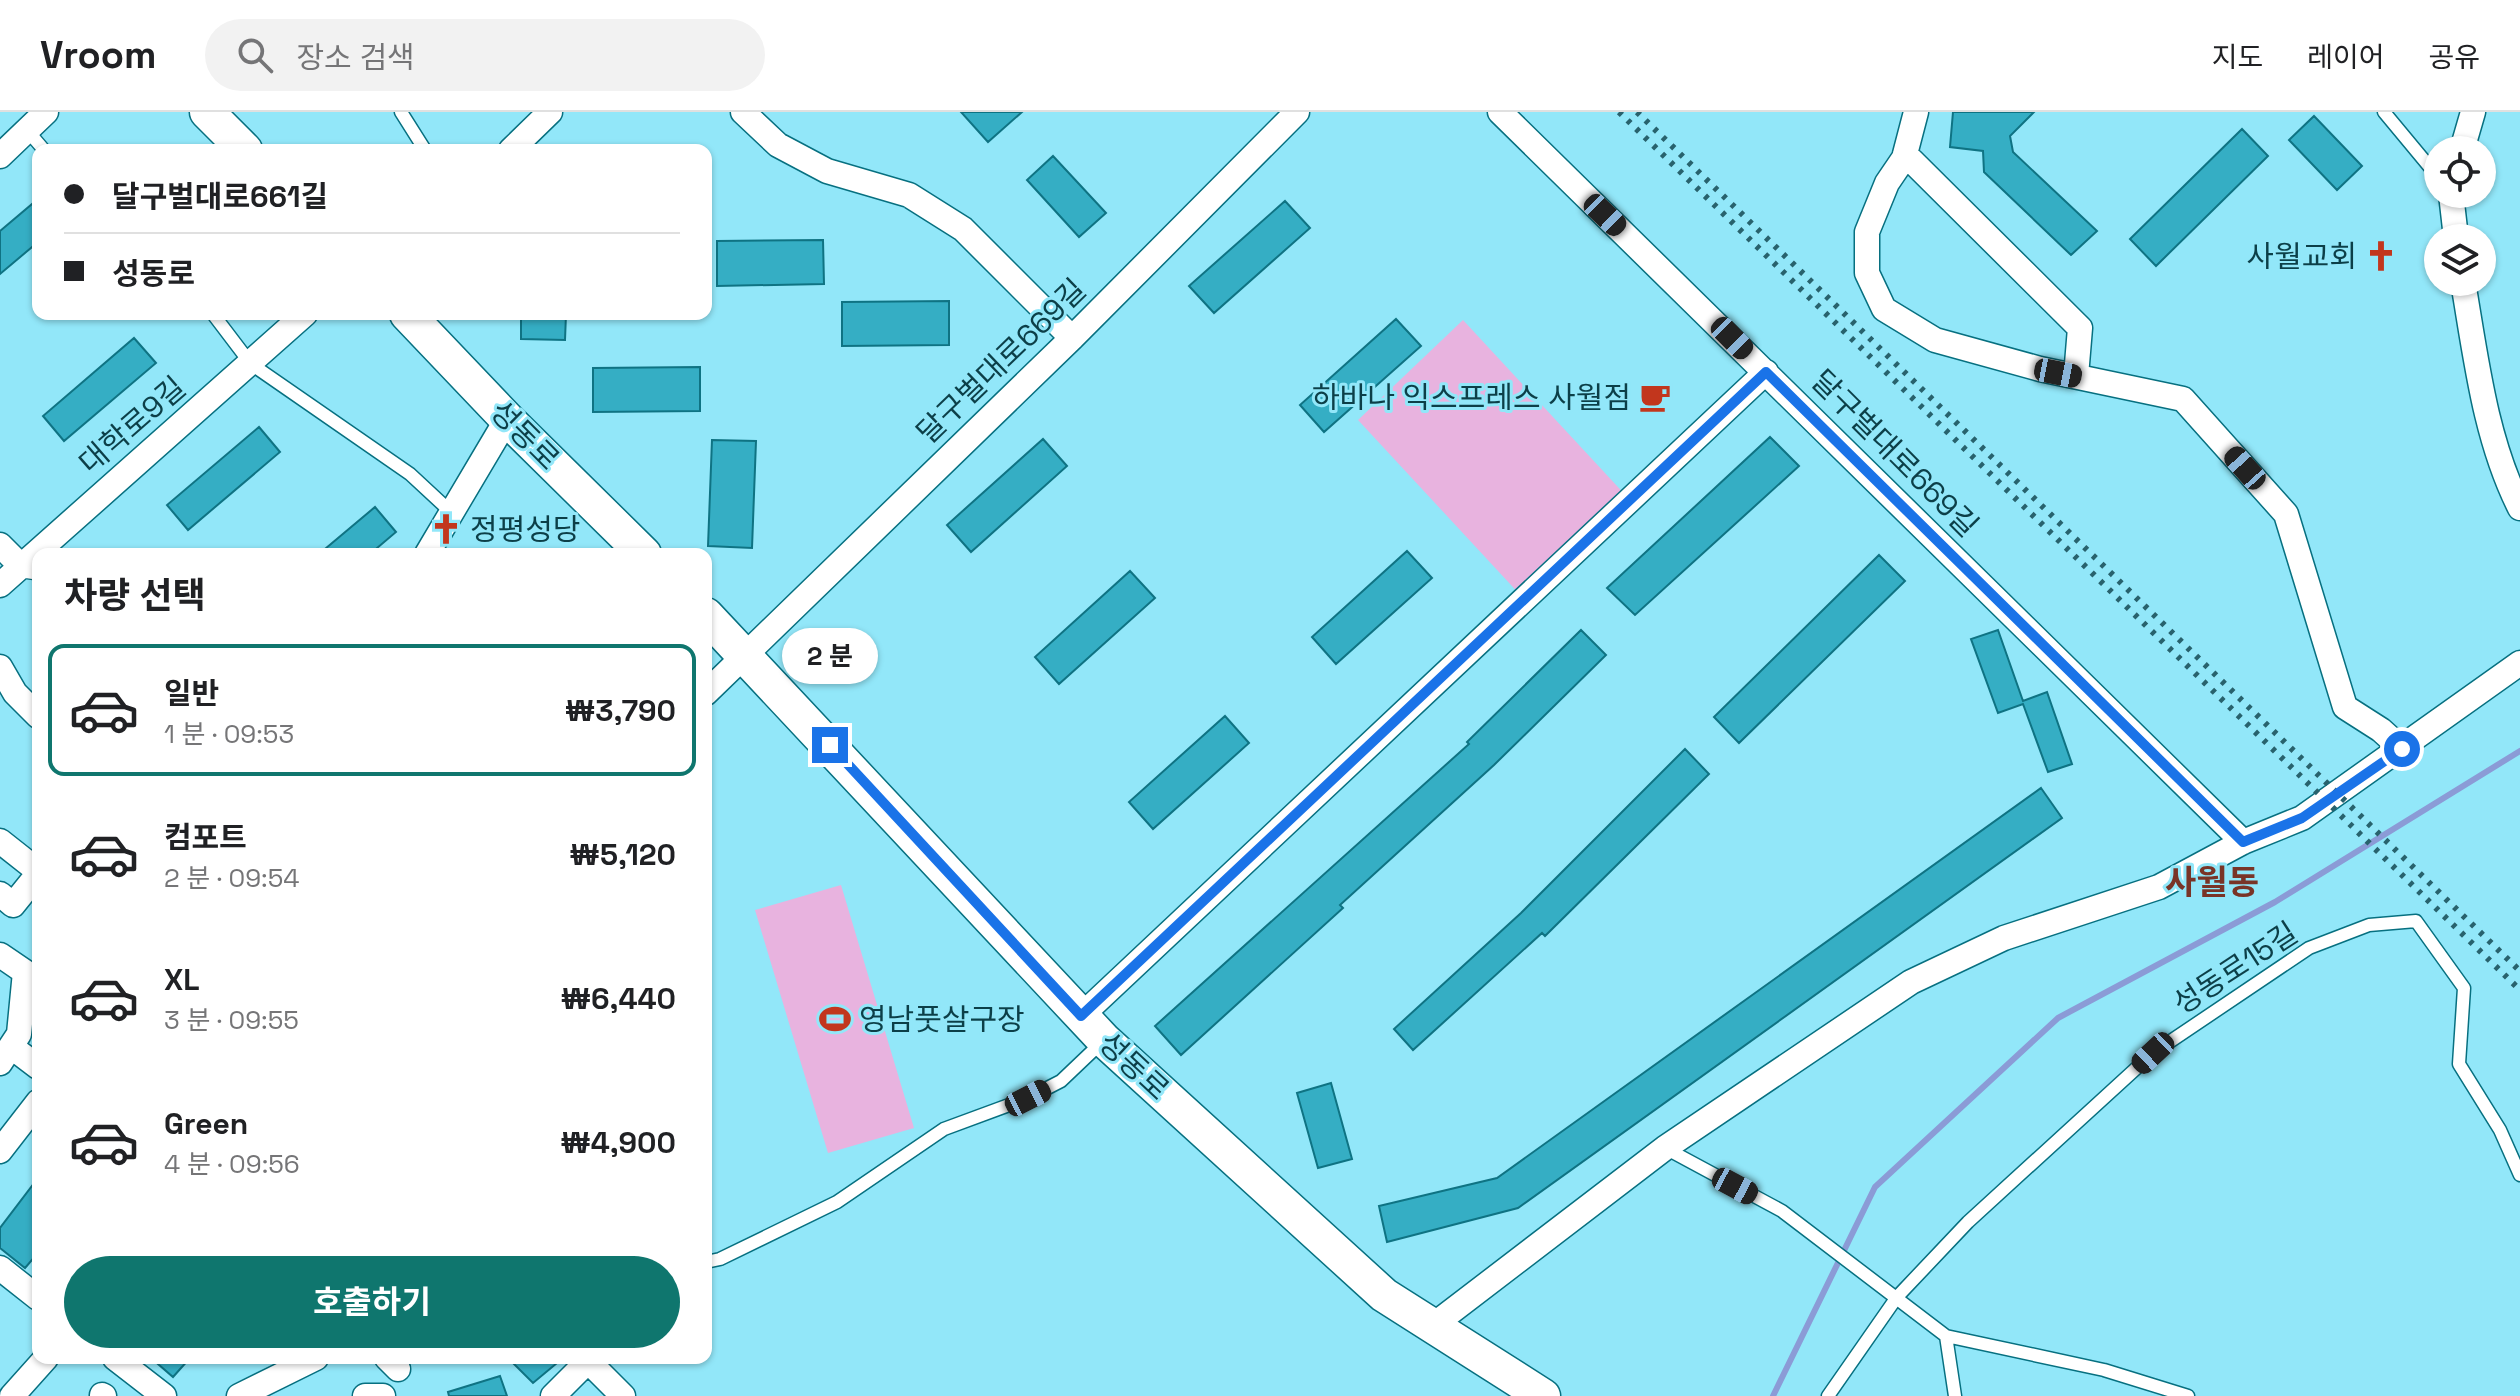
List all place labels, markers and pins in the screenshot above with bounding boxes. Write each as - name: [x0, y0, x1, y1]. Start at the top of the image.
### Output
- place label: 사월교회: [2247, 237, 2357, 276]
- church icon: 사월교회: [2364, 239, 2398, 273]
- place label: 하바나 익스프레스 사월점: [1312, 378, 1631, 417]
- cafe icon: 하바나 익스프레스 사월점: [1638, 380, 1672, 414]
- place label: 정평성당: [470, 510, 580, 549]
- church icon: 정평성당: [429, 512, 463, 546]
- place label: 영남풋살구장: [859, 1000, 1025, 1039]
- sports icon: 영남풋살구장: [818, 1002, 852, 1036]

